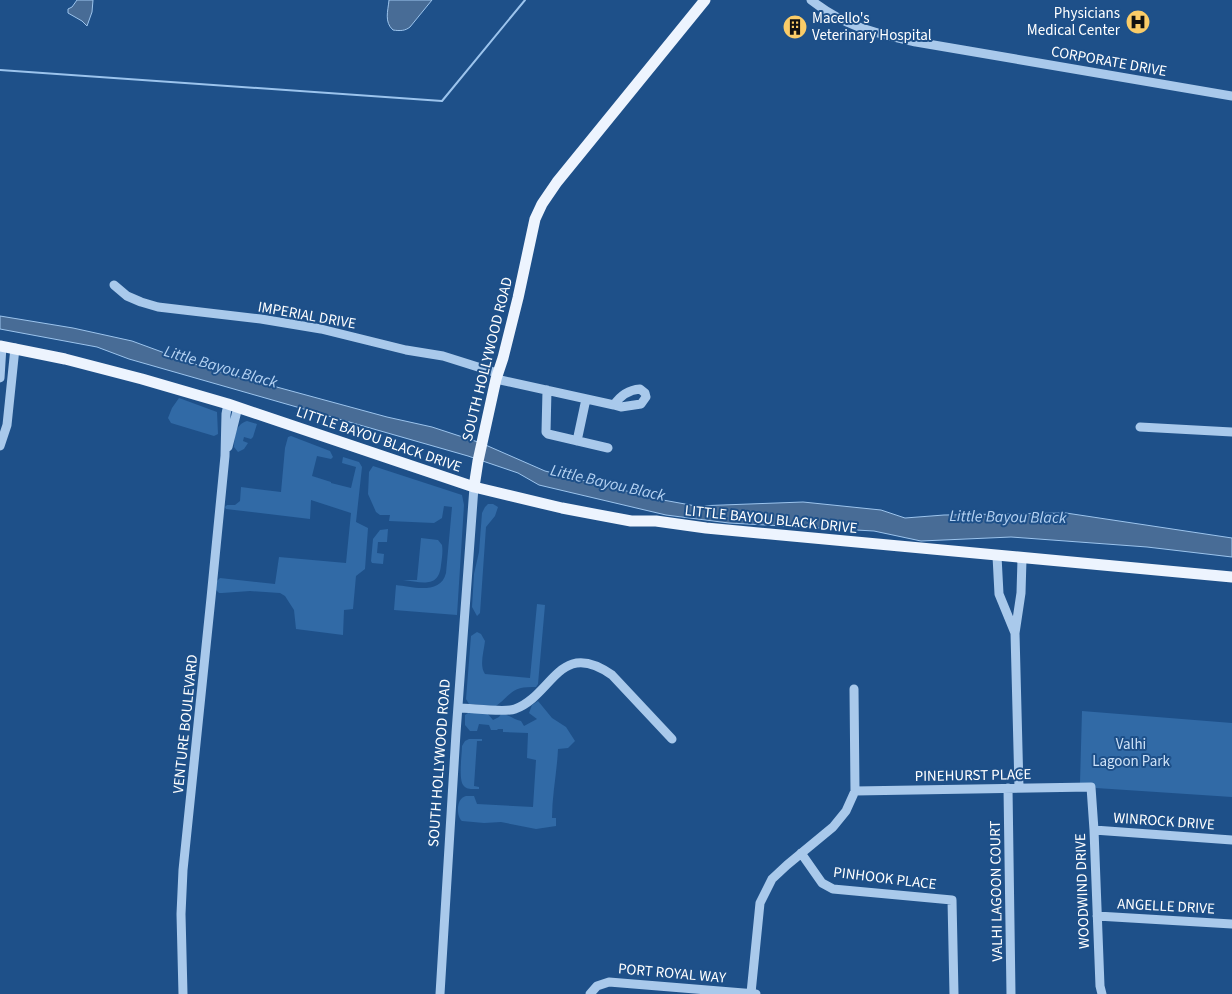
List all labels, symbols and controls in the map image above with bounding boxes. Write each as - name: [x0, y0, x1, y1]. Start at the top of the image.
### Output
- place label: Physicians Medical Center: [1027, 3, 1121, 41]
- place label: Macello's Veterinary Hospital: [812, 8, 932, 46]
- hospital icon: Physicians Medical Center: [1125, 9, 1151, 35]
- building icon: Macello's Veterinary Hospital: [782, 14, 808, 40]
- street label: CORPORATE DRIVE: [1049, 41, 1169, 82]
- street label: SOUTH HOLLYWOOD ROAD: [457, 275, 518, 443]
- street label: IMPERIAL DRIVE: [256, 297, 358, 334]
- water label: Little Bayou Black: [161, 340, 280, 394]
- street label: LITTLE BAYOU BLACK DRIVE: [293, 401, 464, 478]
- water label: Little Bayou Black: [548, 459, 668, 507]
- street label: LITTLE BAYOU BLACK DRIVE: [684, 500, 858, 539]
- water label: Little Bayou Black: [949, 505, 1067, 529]
- street label: VENTURE BOULEVARD: [168, 654, 203, 795]
- street label: SOUTH HOLLYWOOD ROAD: [423, 678, 456, 848]
- park label: Valhi Lagoon Park: [1092, 734, 1170, 772]
- street label: PINEHURST PLACE: [914, 764, 1032, 787]
- street label: WINROCK DRIVE: [1113, 807, 1215, 836]
- street label: VALHI LAGOON COURT: [985, 820, 1008, 962]
- street label: WOODWIND DRIVE: [1070, 833, 1095, 949]
- street label: PINHOOK PLACE: [832, 862, 938, 895]
- street label: ANGELLE DRIVE: [1117, 893, 1215, 920]
- street label: PORT ROYAL WAY: [617, 958, 728, 989]

